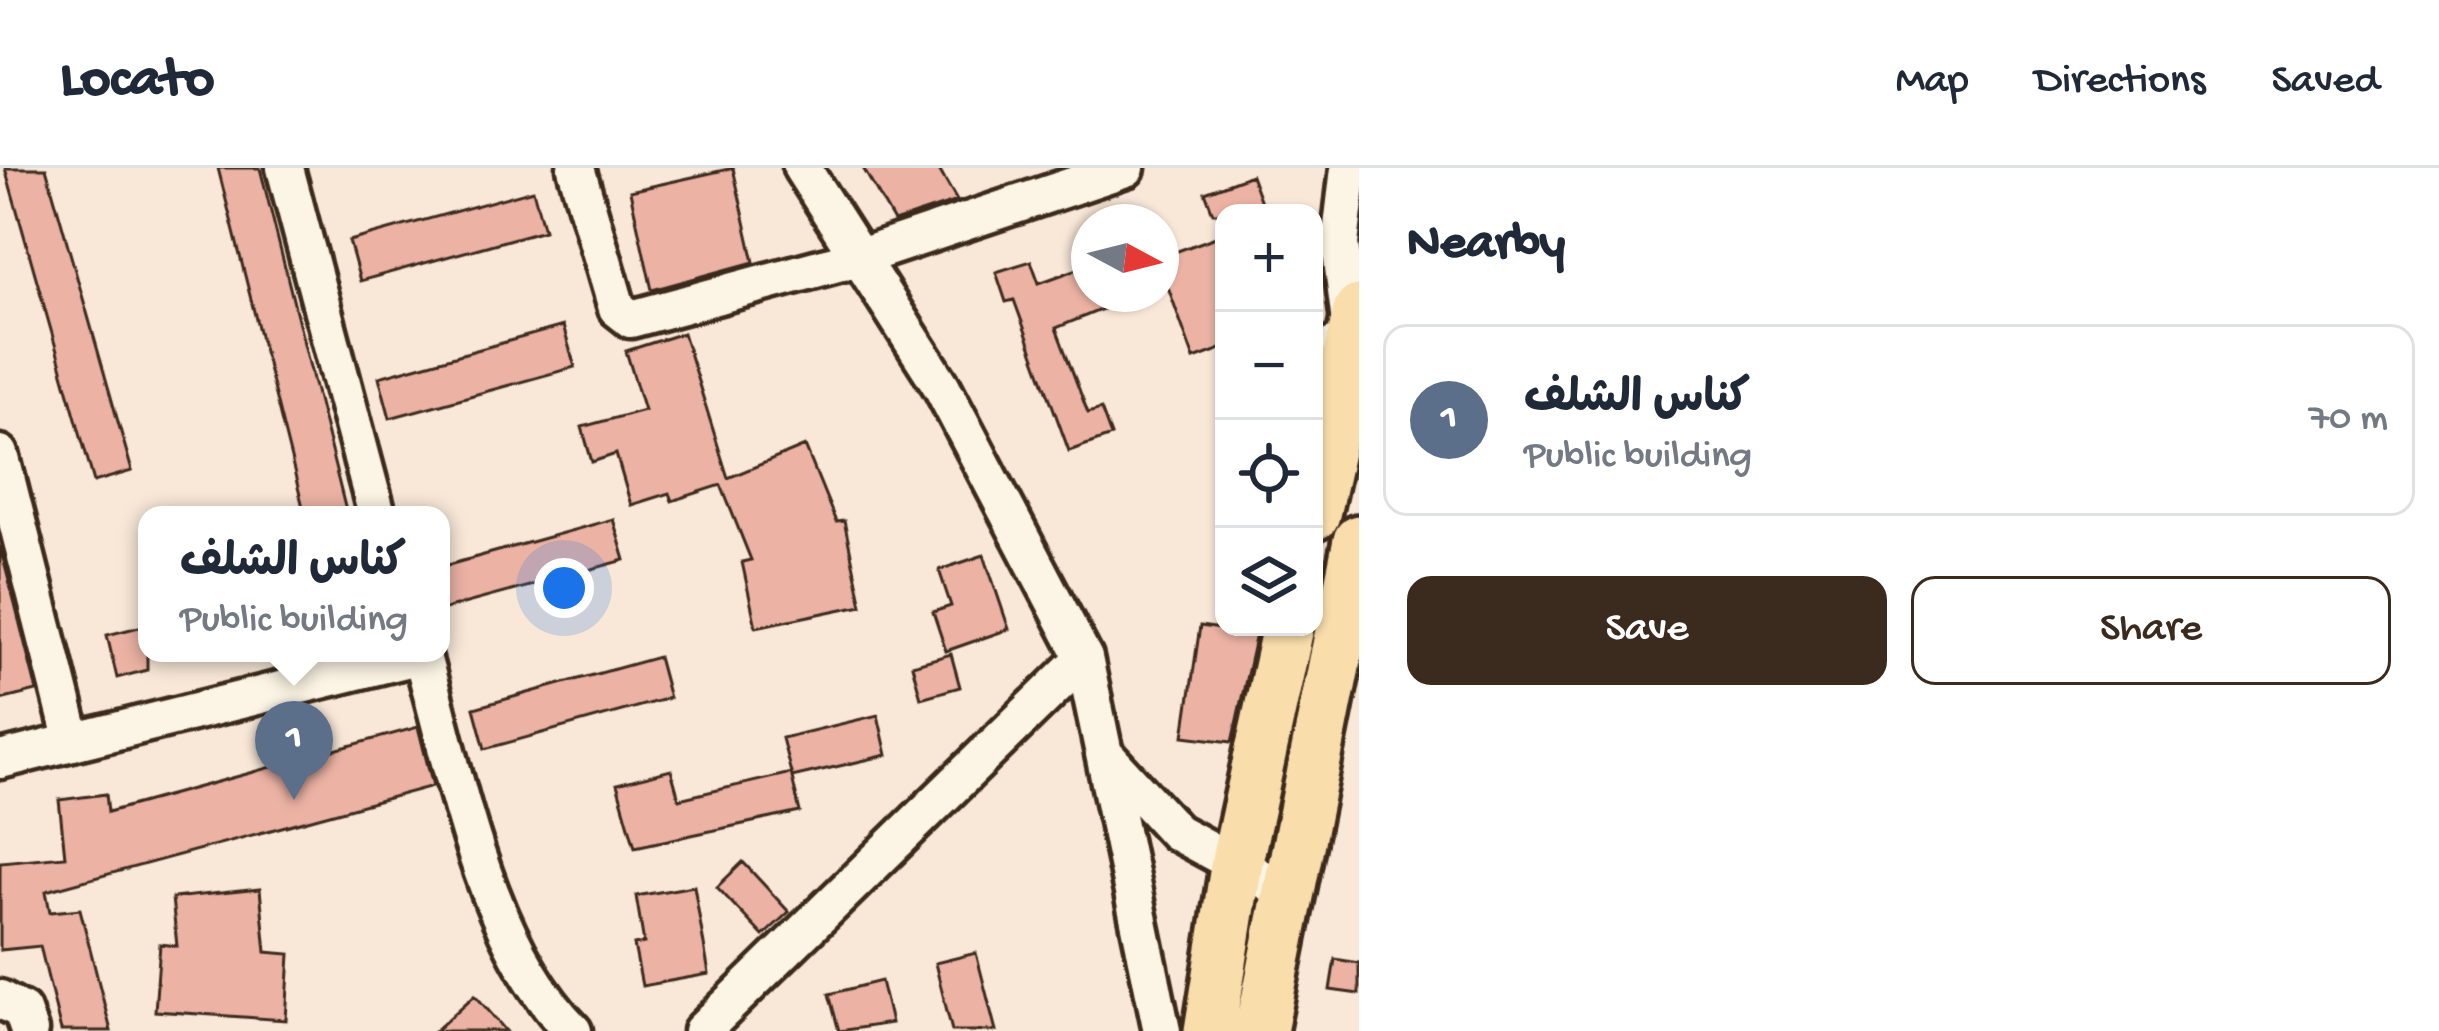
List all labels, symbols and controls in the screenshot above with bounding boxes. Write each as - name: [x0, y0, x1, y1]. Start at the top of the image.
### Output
- text: Locato: [60, 49, 214, 116]
- text: Map: [1895, 58, 1969, 107]
- text: Directions: [2035, 58, 2205, 107]
- text: Saved: [2271, 58, 2379, 107]
- north arrow: [1071, 204, 1179, 312]
- map controls: [1215, 204, 1323, 636]
- button: +: [1215, 204, 1323, 312]
- text: Nearby: [1407, 216, 1565, 276]
- button: −: [1215, 312, 1323, 420]
- text: كناس الشلف: [1524, 375, 1750, 428]
- text: 1: [1441, 397, 1457, 443]
- text: 70 m: [2309, 397, 2388, 443]
- button: locate: [1215, 420, 1323, 528]
- text: Public building: [1524, 435, 1752, 481]
- popup: [138, 506, 450, 662]
- button: layers: [1215, 528, 1323, 636]
- text: كناس الشلف: [180, 539, 406, 592]
- your location: [534, 558, 594, 618]
- button: Save: [1407, 576, 1887, 685]
- button: Share: [1911, 576, 2391, 685]
- text: Public building: [180, 599, 408, 645]
- pin: 1: [255, 701, 333, 800]

